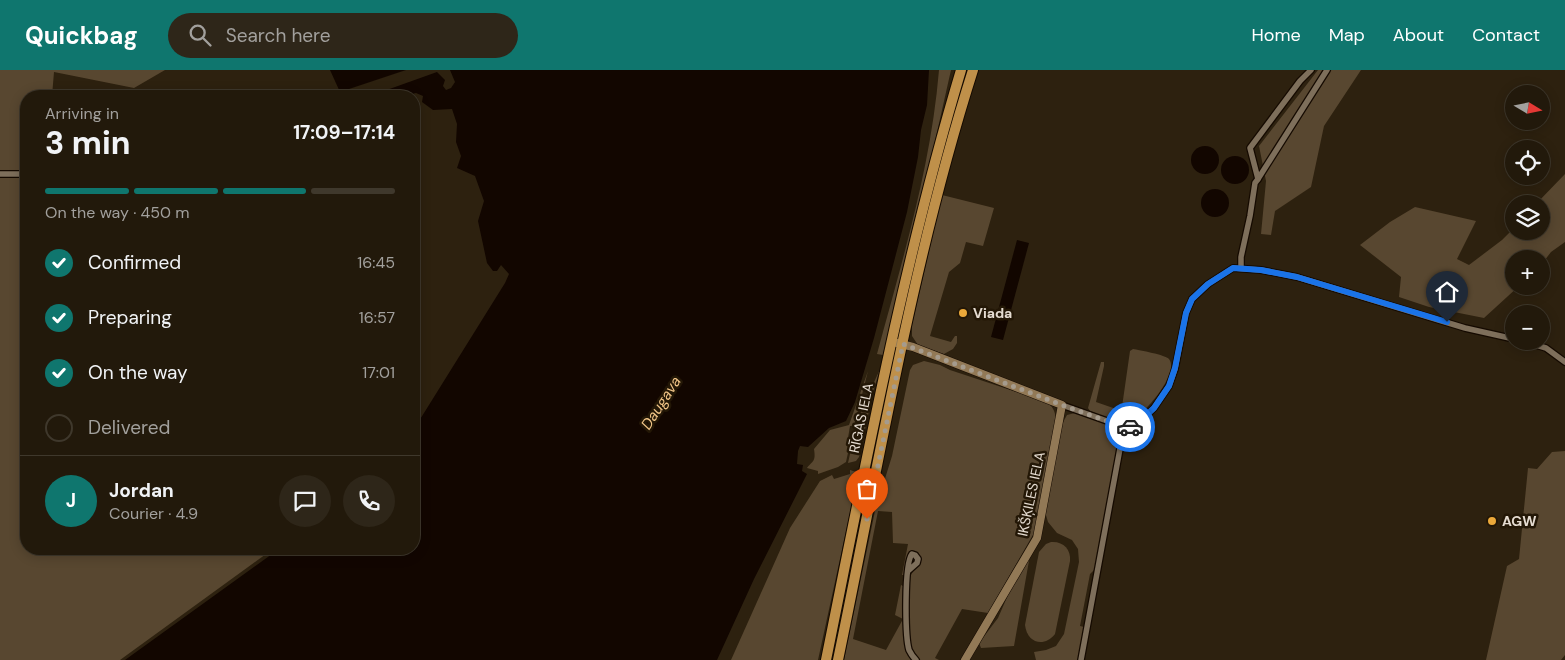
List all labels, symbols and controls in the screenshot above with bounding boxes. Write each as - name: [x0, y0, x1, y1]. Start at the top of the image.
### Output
- search box: [168, 13, 518, 58]
- text: Quickbag: [25, 20, 138, 51]
- icon: search: [186, 21, 214, 49]
- text: Search here: [226, 23, 331, 48]
- text: Home: [1251, 23, 1301, 47]
- text: Map: [1329, 23, 1365, 47]
- text: About: [1393, 23, 1444, 47]
- text: Contact: [1472, 23, 1540, 47]
- north arrow: [1505, 85, 1550, 130]
- map controls: [1505, 85, 1550, 350]
- text: Arriving in: [45, 103, 119, 124]
- text: 17:09–17:14: [293, 120, 395, 145]
- text: 3 min: [45, 122, 130, 164]
- button: locate: [1505, 140, 1550, 185]
- button: layers: [1505, 195, 1550, 240]
- text: On the way · 450 m: [45, 202, 190, 223]
- icon: check: [45, 249, 73, 277]
- text: Confirmed: [88, 250, 181, 275]
- button: +: [1505, 250, 1550, 295]
- text: 16:45: [357, 252, 395, 273]
- pin: [1426, 271, 1468, 322]
- icon: home: [1433, 278, 1461, 306]
- icon: check: [45, 304, 73, 332]
- place label: Viada: [973, 304, 1012, 322]
- text: Preparing: [88, 305, 172, 330]
- button: −: [1505, 305, 1550, 350]
- text: 16:57: [359, 307, 395, 328]
- marker: Viada: [957, 307, 969, 319]
- icon: check: [45, 359, 73, 387]
- text: On the way: [88, 360, 188, 385]
- text: 17:01: [362, 362, 395, 383]
- water label: Daugava: [636, 372, 686, 434]
- street label: RĪGAS IELA: [845, 381, 877, 455]
- courier: [1105, 402, 1155, 452]
- icon: car: [1116, 413, 1144, 441]
- text: Delivered: [88, 415, 170, 440]
- street label: IKŠĶILES IELA: [1013, 450, 1049, 538]
- pin: [846, 468, 888, 519]
- button: chat: [279, 475, 331, 527]
- button: phone: [343, 475, 395, 527]
- icon: bag: [853, 475, 881, 503]
- text: Jordan: [109, 478, 174, 503]
- text: J: [66, 488, 76, 513]
- text: Courier · 4.9: [109, 503, 198, 524]
- place label: AGW: [1502, 512, 1537, 530]
- marker: AGW: [1486, 515, 1498, 527]

